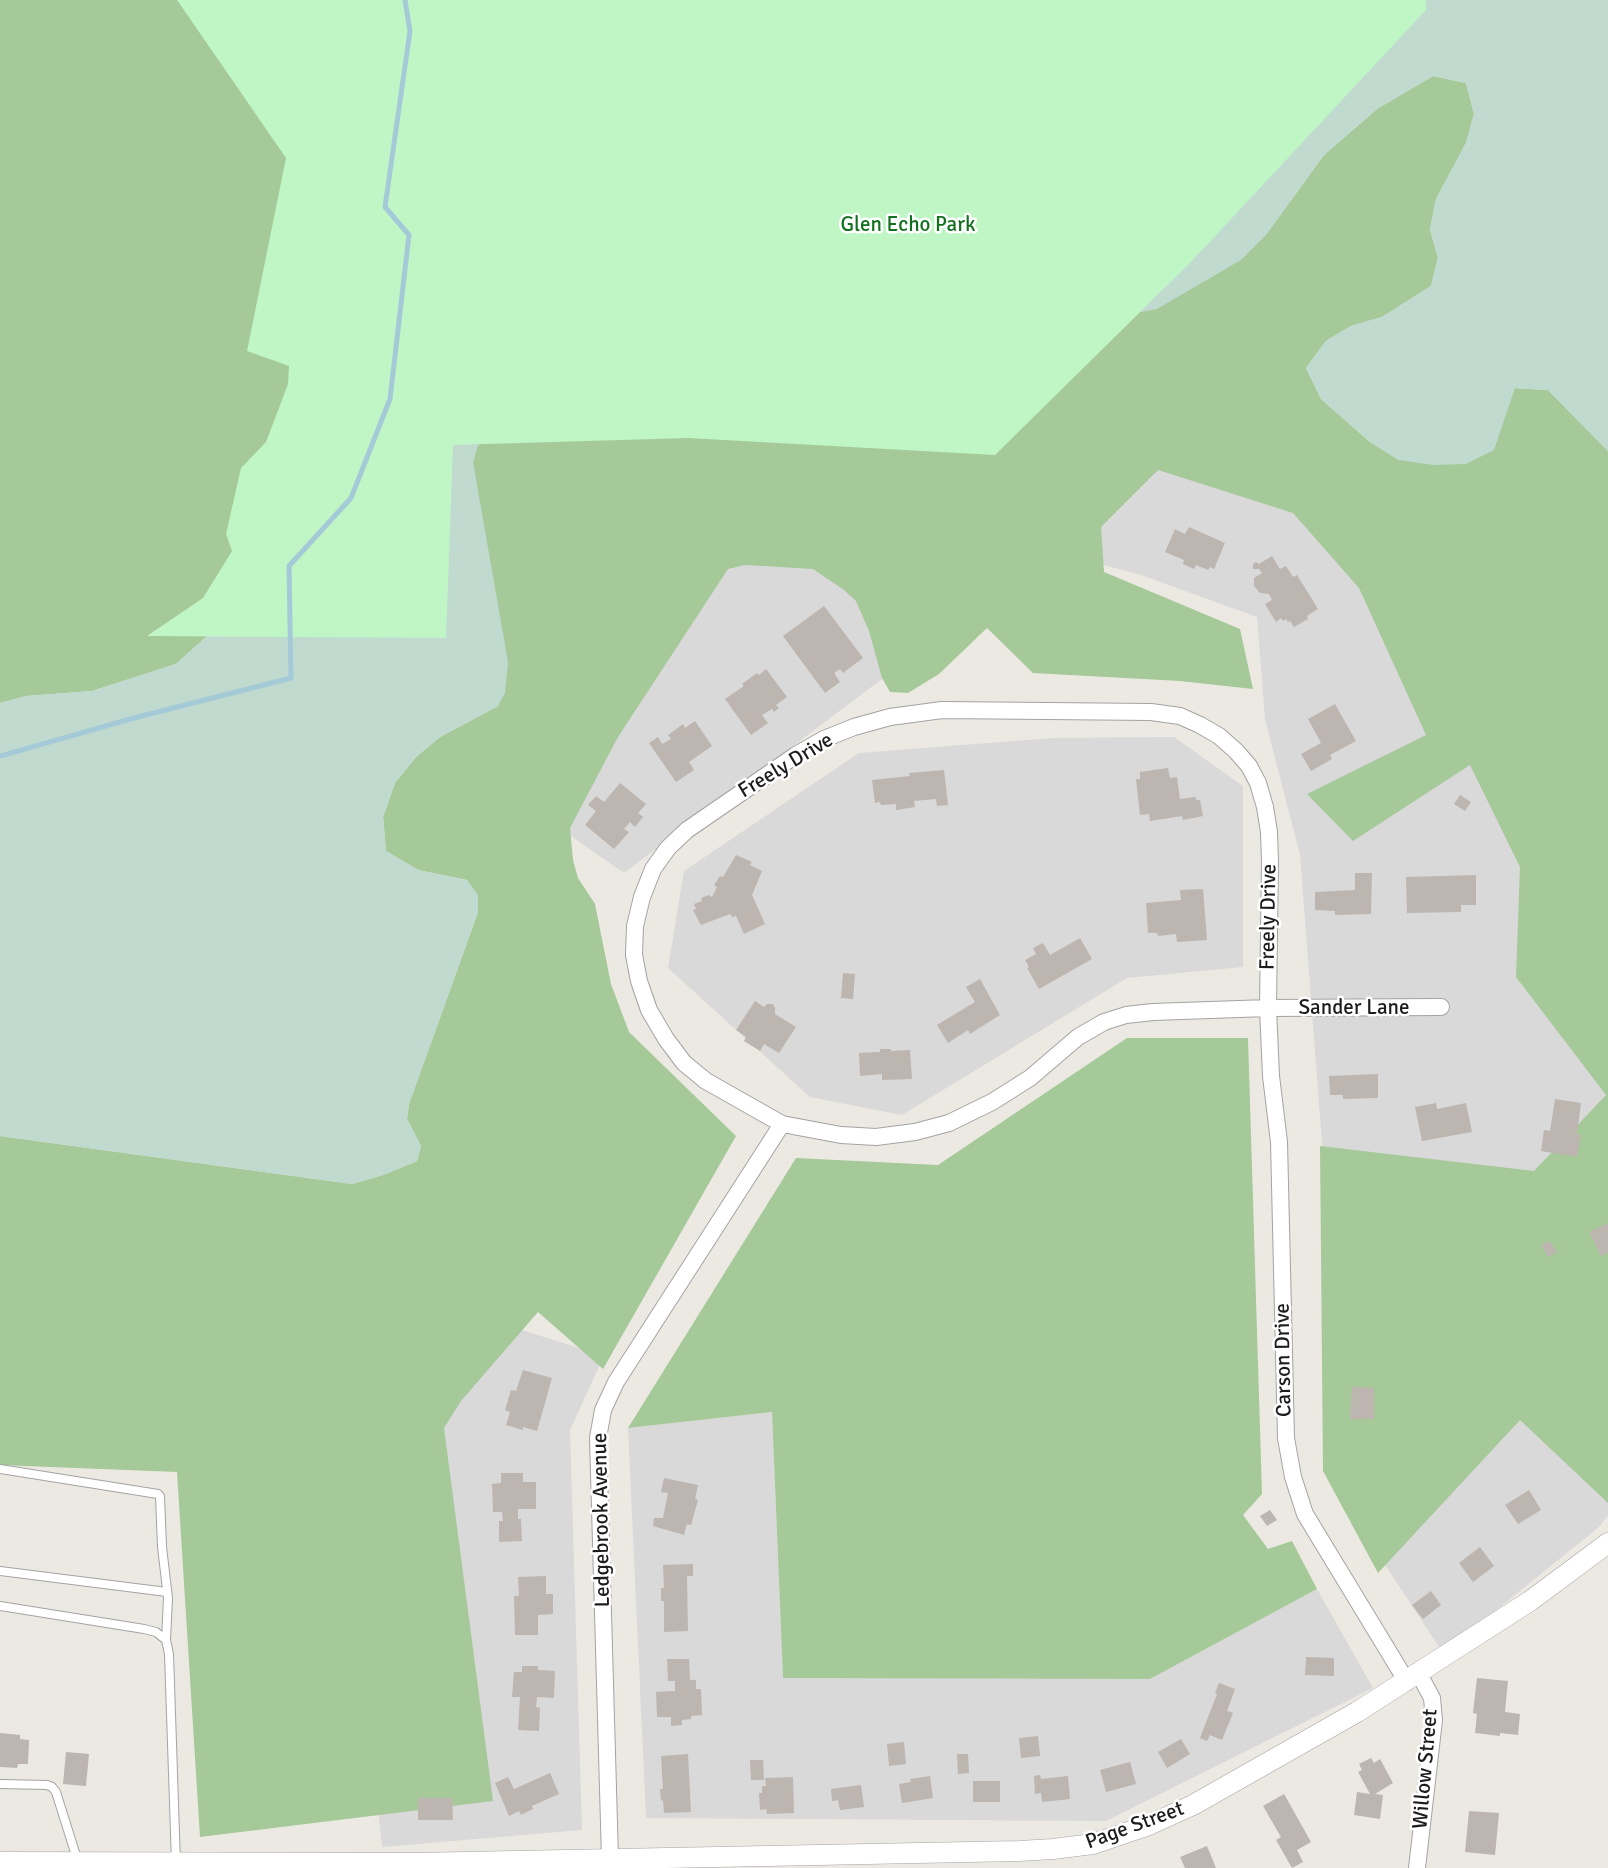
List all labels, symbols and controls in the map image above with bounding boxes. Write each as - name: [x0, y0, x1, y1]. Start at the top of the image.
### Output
- park label: Glen Echo Park: [841, 212, 975, 238]
- street label: Freely Drive: [734, 728, 838, 804]
- street label: Freely Drive: [1255, 864, 1283, 970]
- street label: Sander Lane: [1298, 995, 1410, 1021]
- street label: Carson Drive: [1270, 1303, 1298, 1417]
- street label: Ledgebrook Avenue: [588, 1432, 616, 1608]
- street label: Willow Street: [1408, 1708, 1444, 1830]
- street label: Page Street: [1082, 1797, 1188, 1855]

